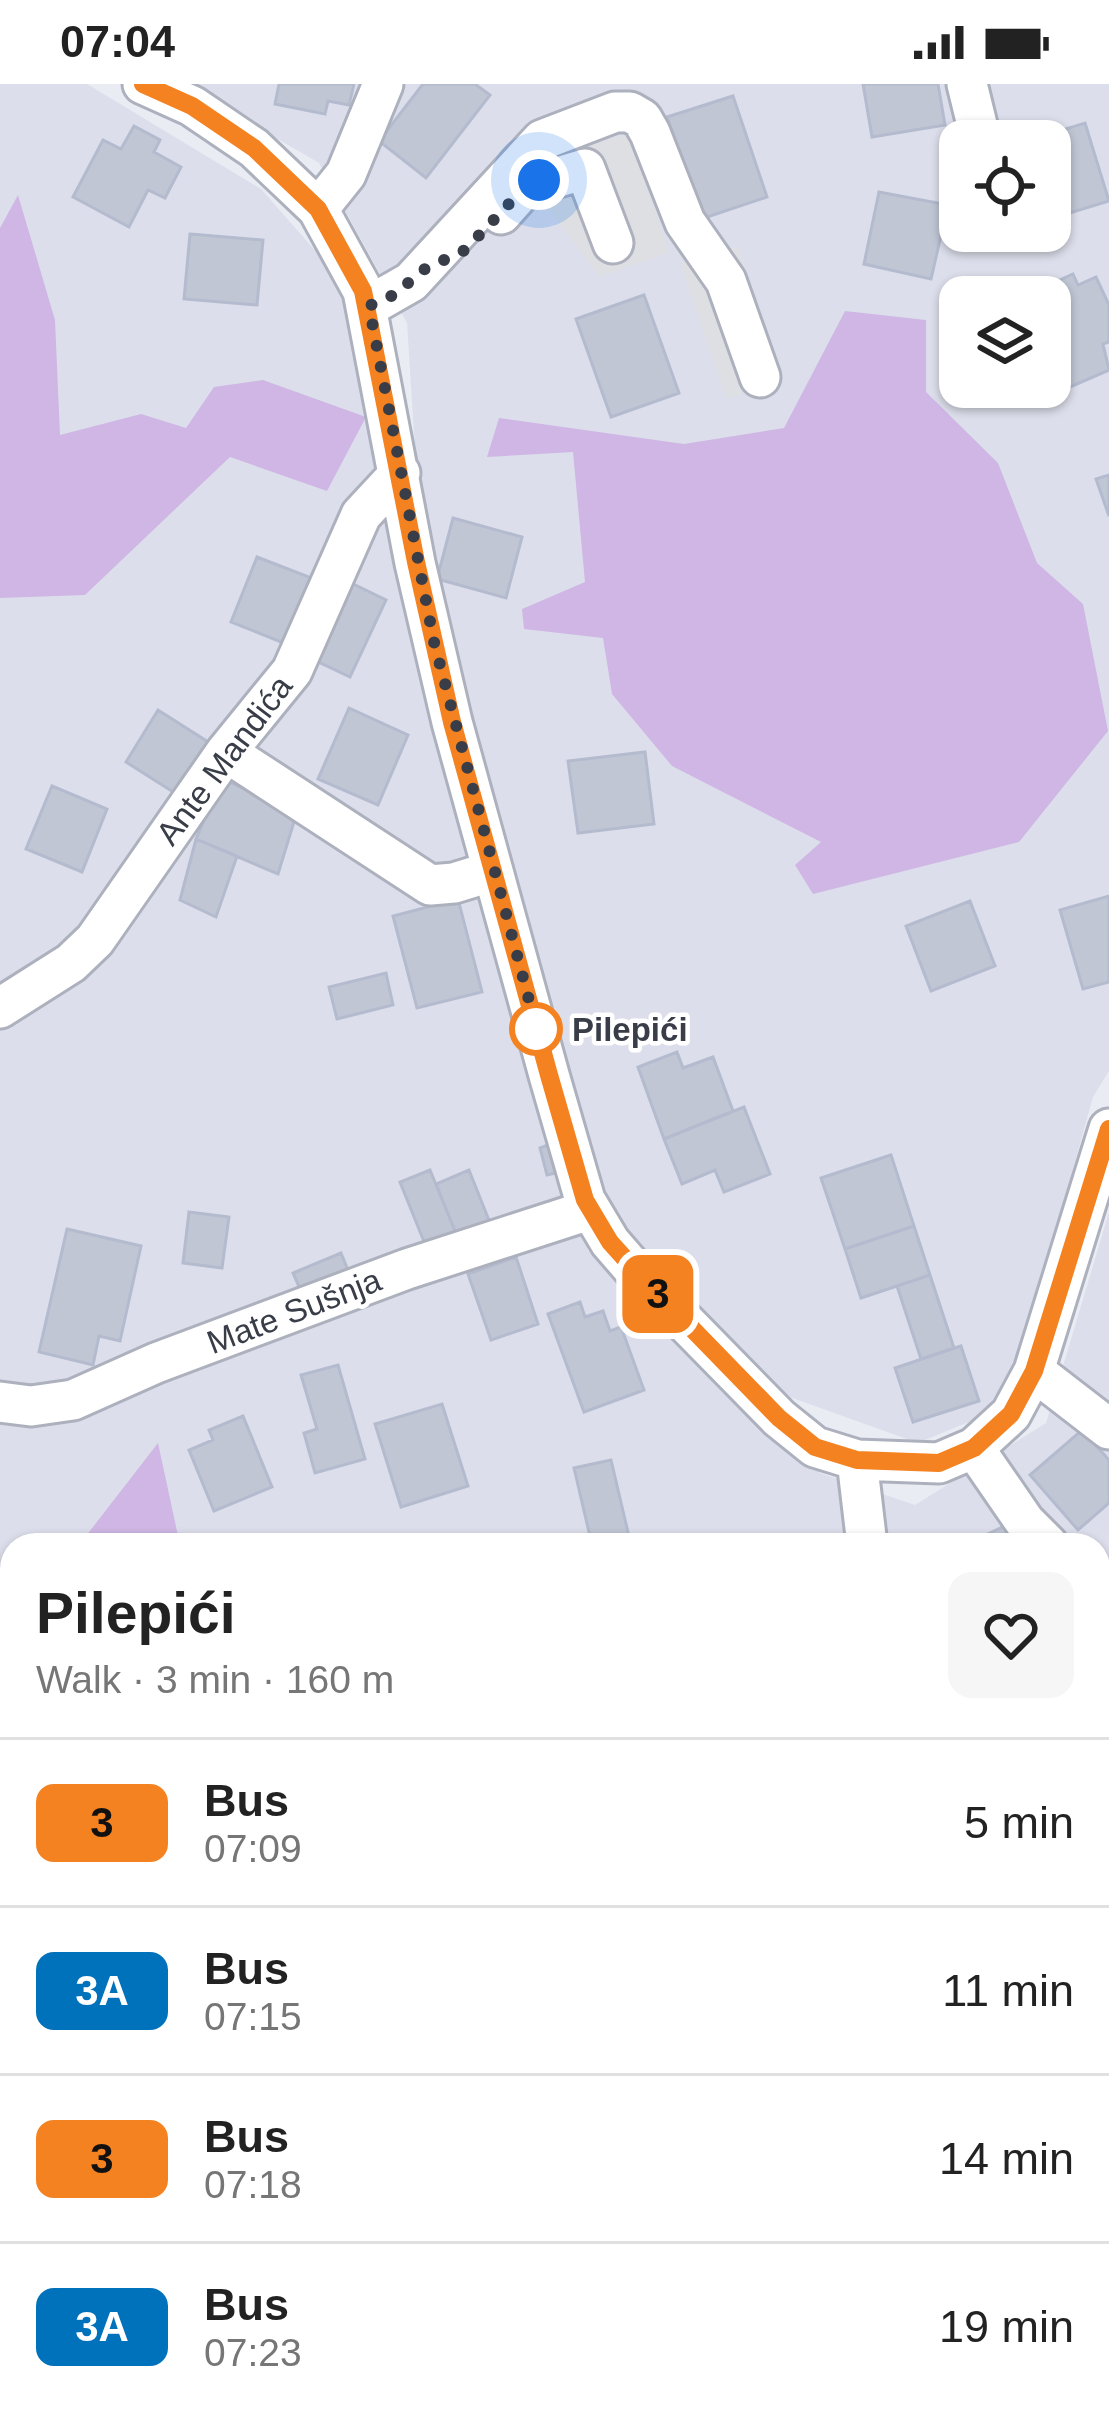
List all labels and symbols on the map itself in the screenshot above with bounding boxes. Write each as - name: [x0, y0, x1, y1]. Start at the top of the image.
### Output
- your location: [509, 150, 569, 210]
- street label: Ante Mandića: [149, 668, 300, 852]
- marker: Pilepići: [511, 1004, 561, 1054]
- place label: Pilepići: [572, 1011, 688, 1048]
- line badge: 3: [619, 1255, 697, 1333]
- street label: Mate Sušnja: [202, 1261, 387, 1361]

